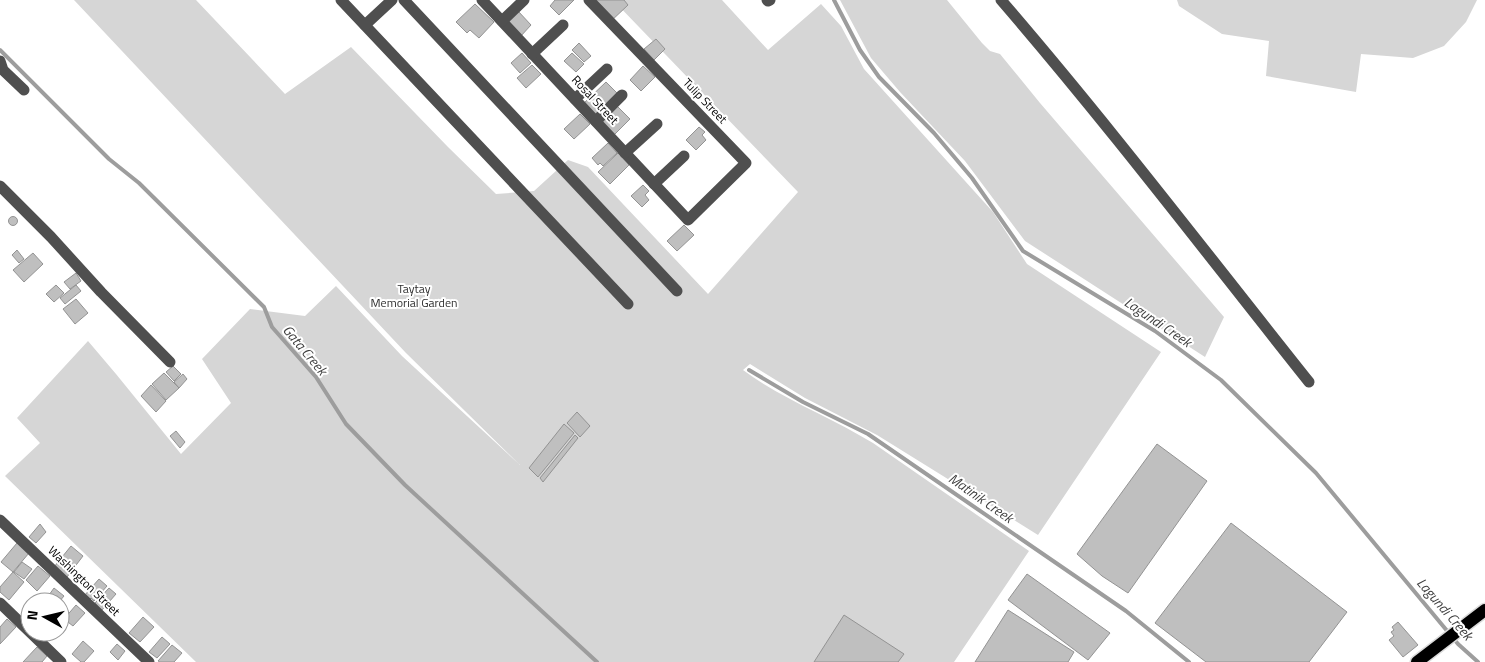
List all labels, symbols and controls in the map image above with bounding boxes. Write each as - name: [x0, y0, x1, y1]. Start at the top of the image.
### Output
- street label: Rosal Street: [567, 71, 624, 129]
- street label: Tulip Street: [679, 74, 733, 128]
- park label: Taytay Memorial Garden: [371, 279, 457, 312]
- water label: Lagundi Creek: [1121, 291, 1197, 353]
- water label: Gata Creek: [278, 320, 334, 381]
- water label: Matinik Creek: [945, 468, 1019, 529]
- street label: Washington Street: [44, 541, 125, 621]
- water label: Lagundi Creek: [1412, 573, 1480, 646]
- north arrow: [20, 592, 70, 642]
- text: N: [21, 609, 43, 621]

